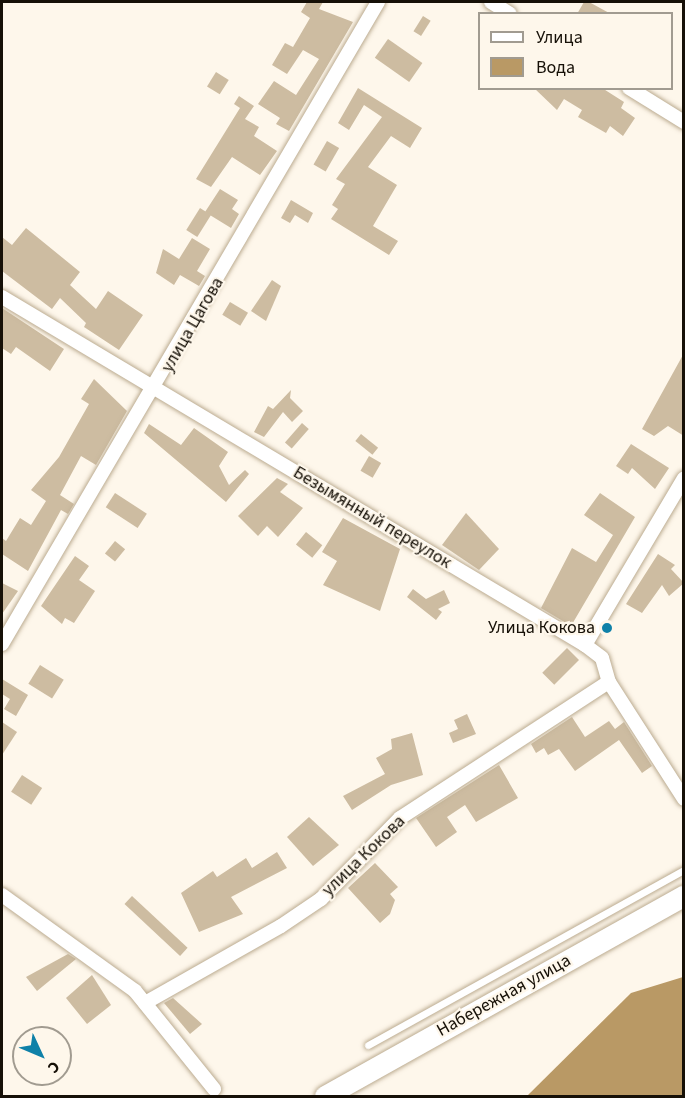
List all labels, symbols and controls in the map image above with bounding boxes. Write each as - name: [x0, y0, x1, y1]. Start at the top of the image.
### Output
- legend: [478, 12, 673, 90]
- text: Улица: [536, 25, 583, 50]
- text: Вода: [536, 55, 575, 80]
- street label: улица Цагова: [157, 274, 229, 376]
- street label: Безымянный переулок: [289, 462, 455, 574]
- place label: Улица Кокова: [488, 617, 595, 639]
- marker: Улица Кокова: [600, 621, 614, 635]
- street label: улица Кокова: [318, 811, 410, 901]
- street label: Набережная улица: [433, 950, 575, 1042]
- north arrow: [12, 1026, 72, 1086]
- text: С: [42, 1056, 65, 1078]

